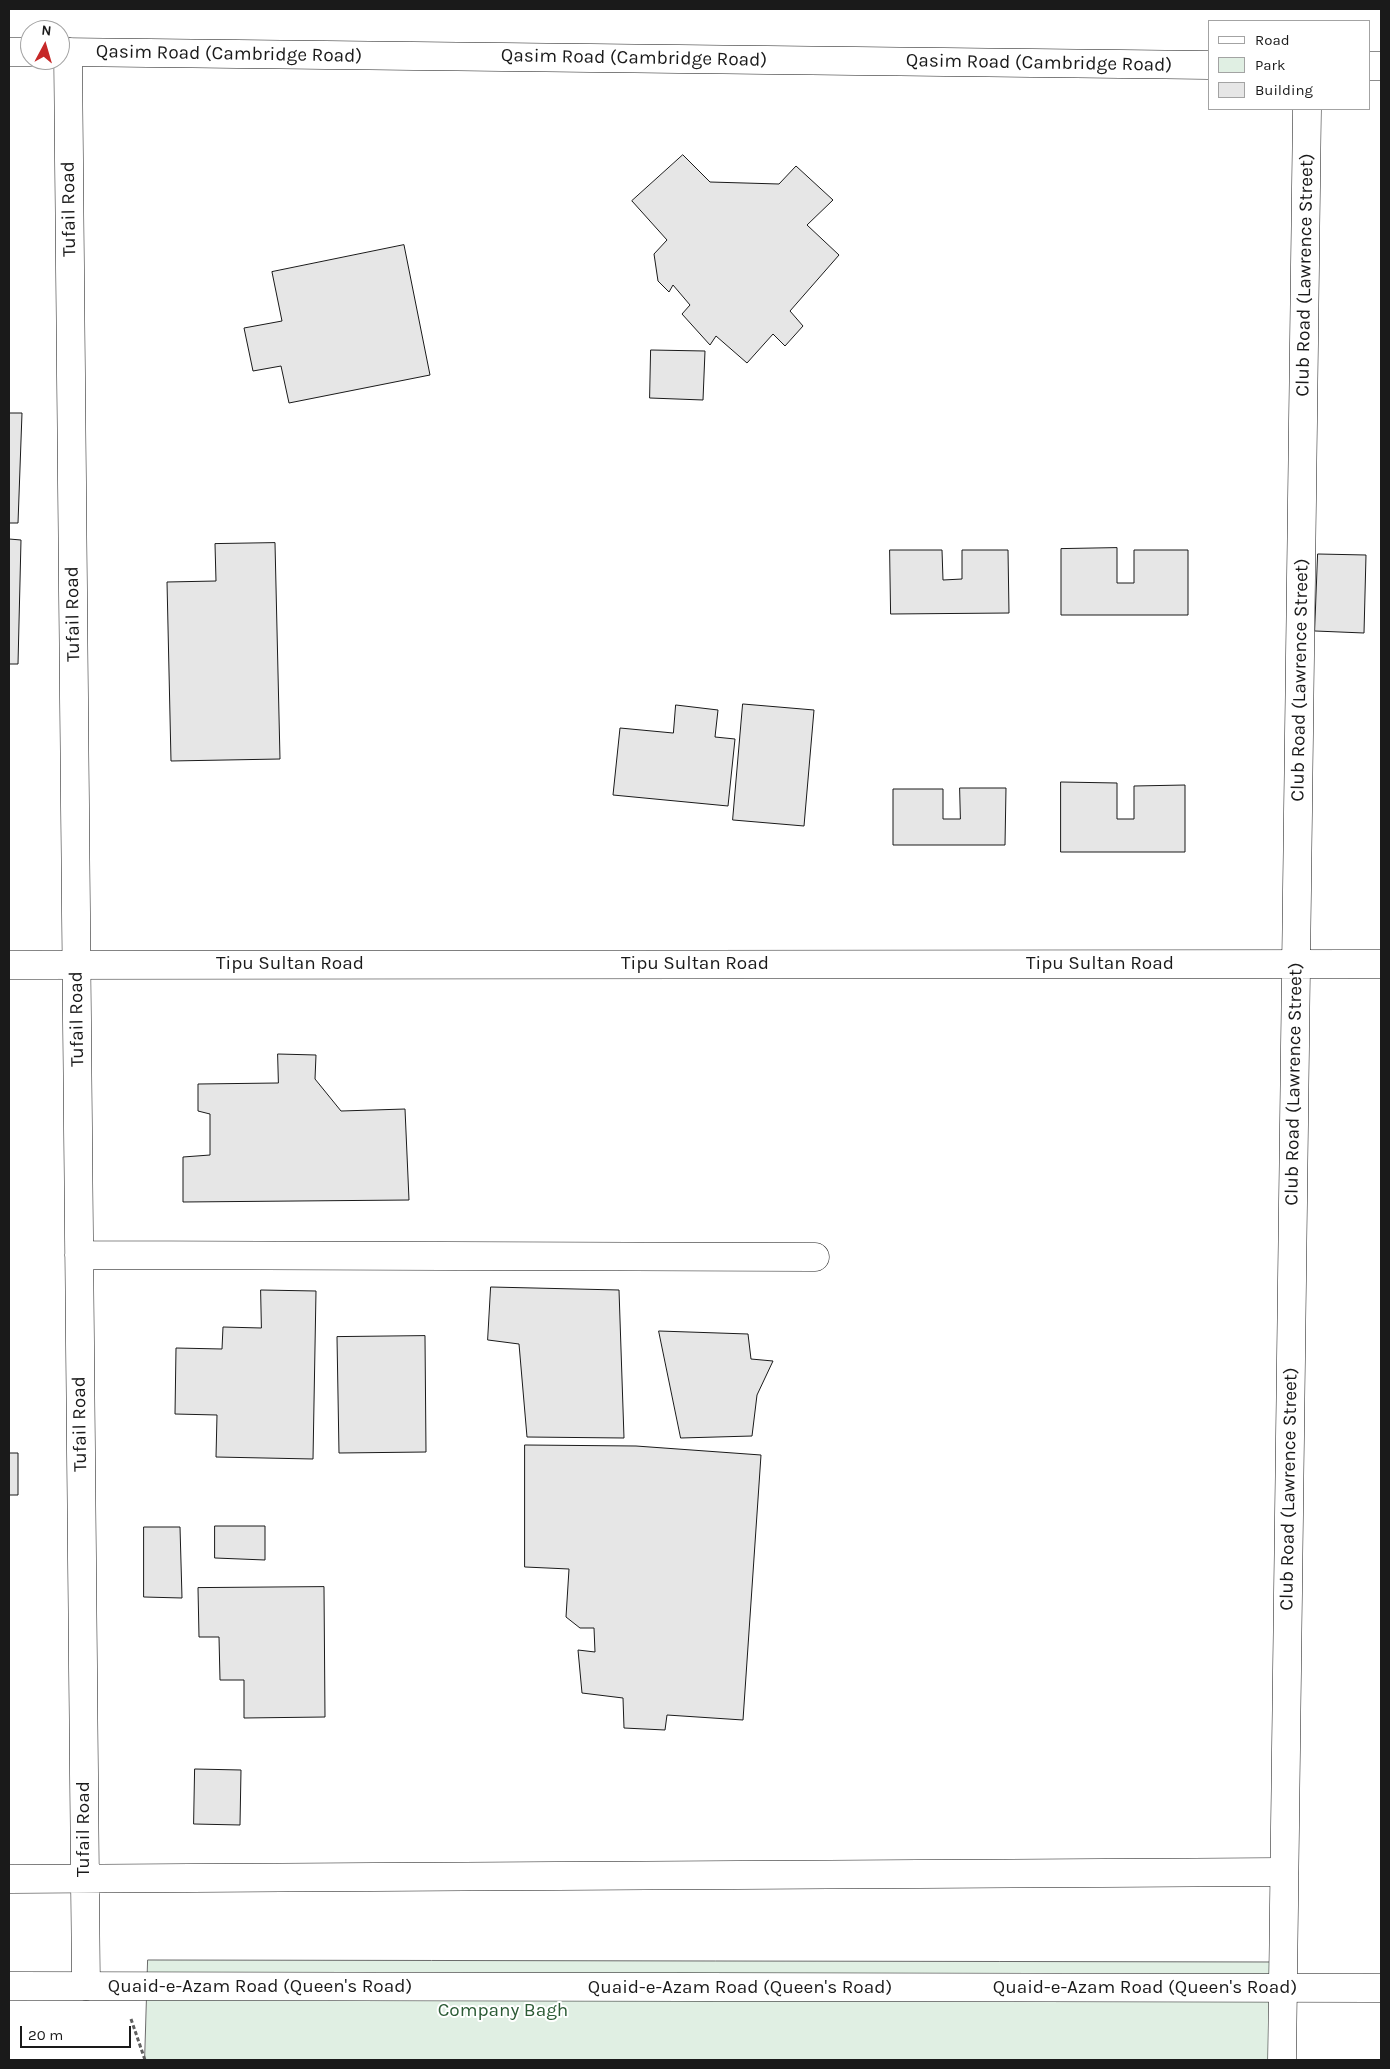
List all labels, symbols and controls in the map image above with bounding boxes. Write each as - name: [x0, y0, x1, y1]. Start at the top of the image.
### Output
- north arrow: [20, 20, 70, 70]
- legend: [1208, 20, 1370, 110]
- text: N: [41, 22, 52, 40]
- text: Road: [1255, 31, 1290, 49]
- street label: Qasim Road (Cambridge Road): [96, 40, 362, 68]
- street label: Qasim Road (Cambridge Road): [501, 44, 767, 72]
- street label: Qasim Road (Cambridge Road): [906, 49, 1172, 77]
- text: Park: [1255, 56, 1285, 74]
- text: Building: [1255, 81, 1313, 99]
- street label: Club Road (Lawrence Street): [1291, 153, 1319, 397]
- street label: Tufail Road: [57, 161, 81, 257]
- street label: Club Road (Lawrence Street): [1286, 558, 1314, 802]
- street label: Tufail Road: [61, 566, 85, 662]
- street label: Tipu Sultan Road: [216, 953, 364, 975]
- street label: Tipu Sultan Road: [621, 953, 769, 975]
- street label: Tipu Sultan Road: [1026, 953, 1174, 975]
- street label: Club Road (Lawrence Street): [1280, 962, 1308, 1206]
- street label: Tufail Road: [65, 971, 89, 1067]
- street label: Club Road (Lawrence Street): [1275, 1367, 1303, 1611]
- street label: Tufail Road: [68, 1376, 92, 1472]
- street label: Tufail Road: [73, 1781, 95, 1877]
- street label: Quaid-e-Azam Road (Queen's Road): [108, 1976, 412, 1998]
- street label: Quaid-e-Azam Road (Queen's Road): [588, 1977, 892, 1999]
- street label: Quaid-e-Azam Road (Queen's Road): [993, 1977, 1297, 1999]
- park label: Company Bagh: [438, 2000, 568, 2022]
- scale bar: [22, 2016, 134, 2048]
- text: 20 m: [28, 2026, 63, 2044]

